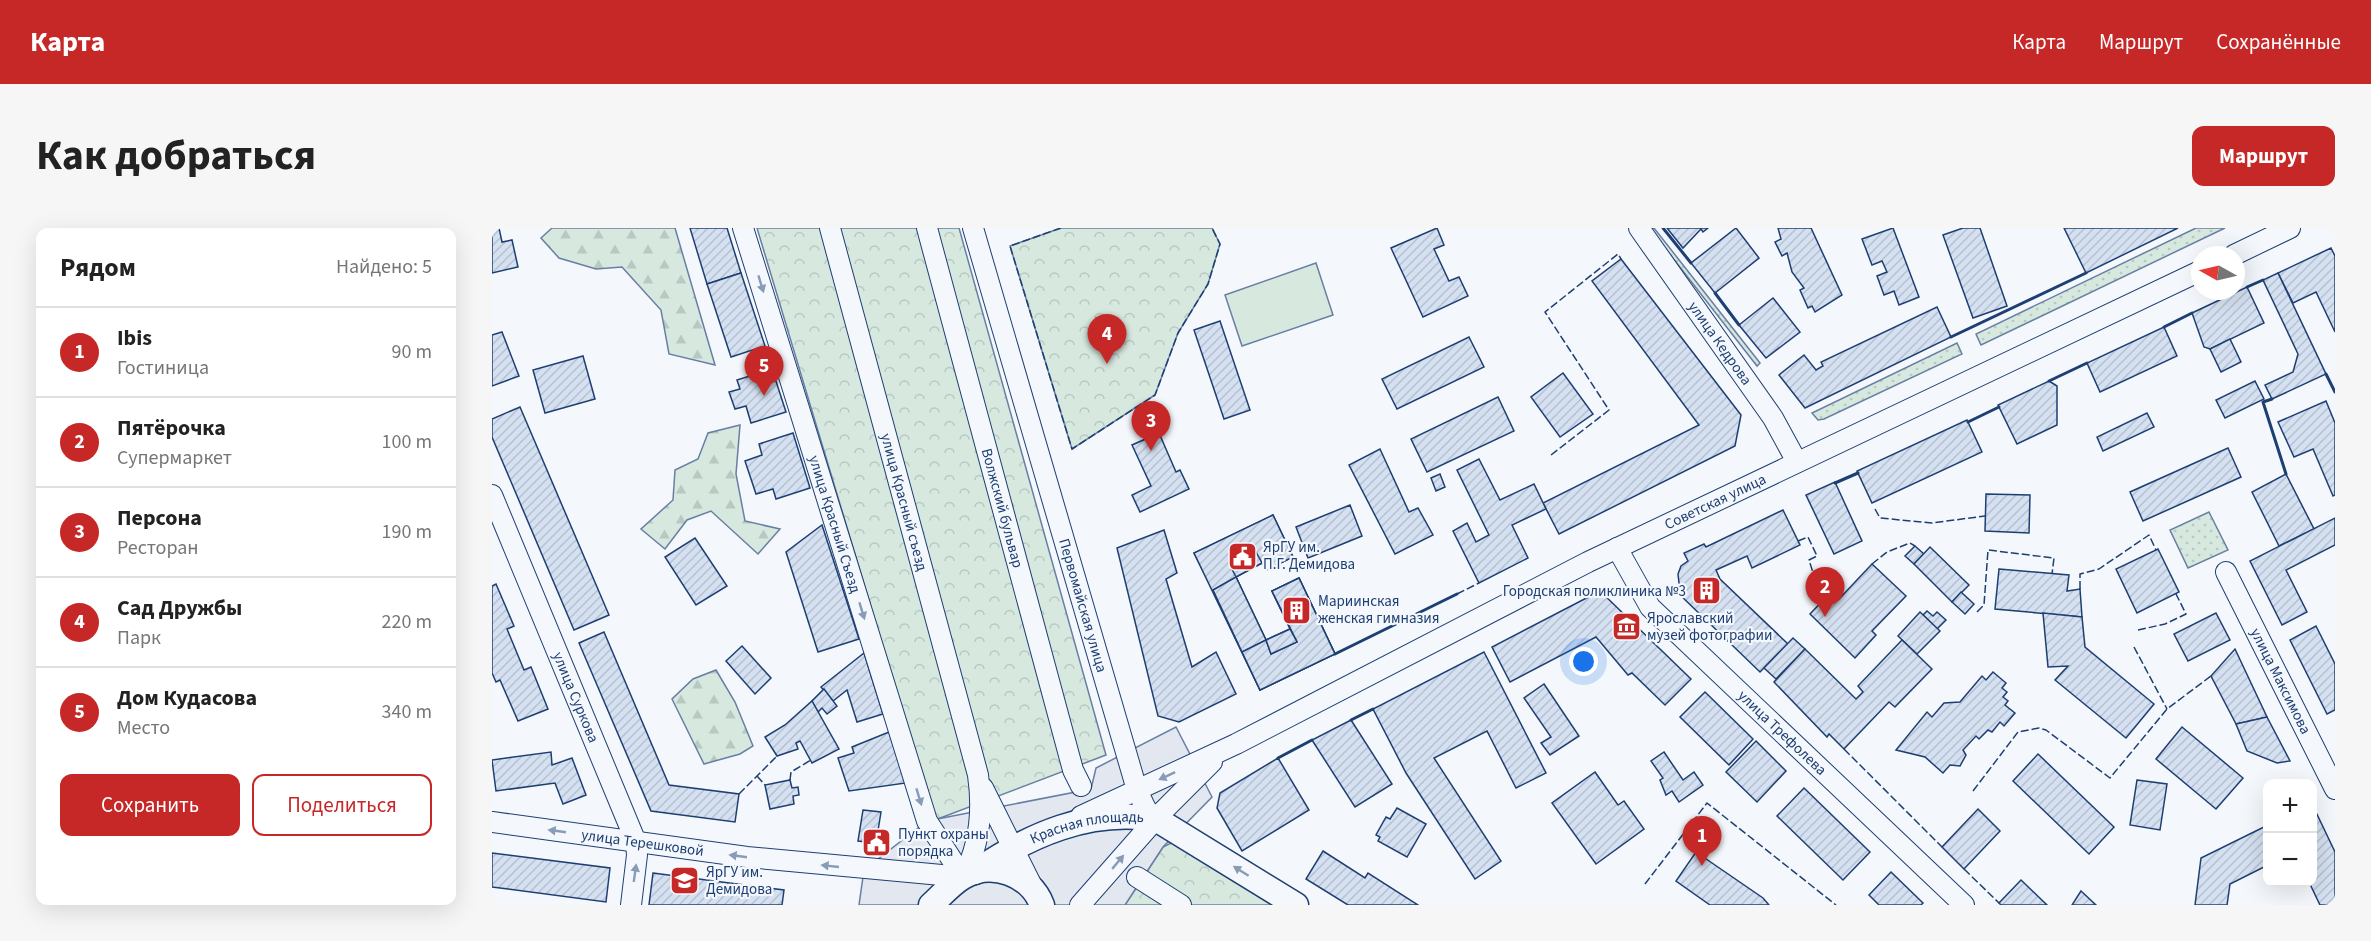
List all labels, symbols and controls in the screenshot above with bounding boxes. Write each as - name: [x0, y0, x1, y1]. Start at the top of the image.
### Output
- text: Карта: [30, 22, 105, 62]
- text: Карта: [2012, 27, 2066, 57]
- text: Маршрут: [2099, 27, 2183, 57]
- text: Сохранённые: [2216, 27, 2341, 57]
- text: Как добраться: [36, 126, 316, 186]
- button: Маршрут: [2192, 126, 2335, 186]
- north arrow: [2191, 246, 2245, 300]
- text: Рядом: [60, 249, 136, 286]
- text: Найдено: 5: [336, 253, 432, 281]
- one-way arrow: [756, 275, 766, 293]
- street label: улица Кедрова: [1683, 297, 1757, 389]
- pin: 4: [1088, 314, 1126, 364]
- text: Ibis: [117, 322, 152, 354]
- text: 1: [74, 338, 85, 366]
- text: 90 m: [392, 338, 432, 366]
- pin: 5: [744, 346, 784, 396]
- text: Гостиница: [117, 354, 209, 382]
- pin: 3: [1132, 402, 1170, 451]
- text: Пятёрочка: [117, 412, 226, 444]
- text: 2: [74, 428, 85, 456]
- text: 100 m: [382, 428, 432, 456]
- street label: улица Красный съезд: [876, 431, 933, 573]
- text: Супермаркет: [117, 444, 232, 472]
- street label: Волжский бульвар: [976, 446, 1029, 570]
- street label: улица Красный Съезд: [804, 453, 866, 596]
- street label: Советская улица: [1661, 468, 1769, 535]
- text: Персона: [117, 502, 202, 534]
- text: 3: [74, 518, 85, 546]
- text: 190 m: [382, 518, 432, 546]
- text: Ресторан: [117, 534, 199, 562]
- street label: Первомайская улица: [1054, 536, 1113, 675]
- place label: ЯрГУ им. П.Г. Демидова: [1263, 537, 1355, 575]
- public building icon: ЯрГУ им. П.Г. Демидова: [1226, 540, 1258, 572]
- pin: 2: [1806, 568, 1844, 617]
- building icon: Городская поликлиника №3: [1691, 575, 1723, 607]
- place label: Городская поликлиника №3: [1503, 581, 1686, 602]
- place label: Мариинская женская гимназия: [1318, 591, 1440, 629]
- text: Сад Дружбы: [117, 592, 242, 624]
- building icon: Мариинская женская гимназия: [1281, 594, 1313, 626]
- one-way arrow: [858, 602, 867, 620]
- text: 4: [74, 608, 85, 636]
- text: 220 m: [382, 608, 432, 636]
- place label: Ярославский музей фотографии: [1647, 608, 1773, 646]
- museum icon: Ярославский музей фотографии: [1610, 611, 1642, 643]
- text: Парк: [117, 624, 161, 652]
- street label: улица Максимова: [2245, 624, 2316, 738]
- your location: [1569, 647, 1598, 676]
- street label: улица Суркова: [548, 649, 604, 746]
- text: Дом Кудасова: [117, 682, 257, 714]
- street label: улица Трефолева: [1733, 685, 1831, 780]
- text: 5: [74, 698, 85, 726]
- text: 340 m: [382, 698, 432, 726]
- text: Место: [117, 714, 170, 742]
- one-way arrow: [1159, 771, 1176, 780]
- button: Сохранить: [60, 774, 240, 836]
- button: Поделиться: [252, 774, 432, 836]
- map controls: [2263, 779, 2317, 887]
- button: +: [2263, 779, 2317, 833]
- one-way arrow: [915, 788, 924, 806]
- street label: Красная площадь: [1026, 806, 1145, 849]
- pin: 1: [1682, 816, 1722, 866]
- street label: улица Терешковой: [580, 824, 705, 861]
- place label: Пункт охраны порядка: [898, 824, 989, 862]
- one-way arrow: [548, 826, 567, 836]
- public building icon: Пункт охраны порядка: [861, 827, 893, 859]
- button: −: [2263, 833, 2317, 887]
- one-way arrow: [728, 851, 747, 860]
- one-way arrow: [1111, 855, 1124, 870]
- one-way arrow: [821, 861, 840, 871]
- place label: ЯрГУ им. Демидова: [706, 862, 772, 900]
- one-way arrow: [630, 864, 639, 883]
- school or university icon: ЯрГУ им. Демидова: [669, 865, 701, 897]
- one-way arrow: [1233, 866, 1249, 877]

